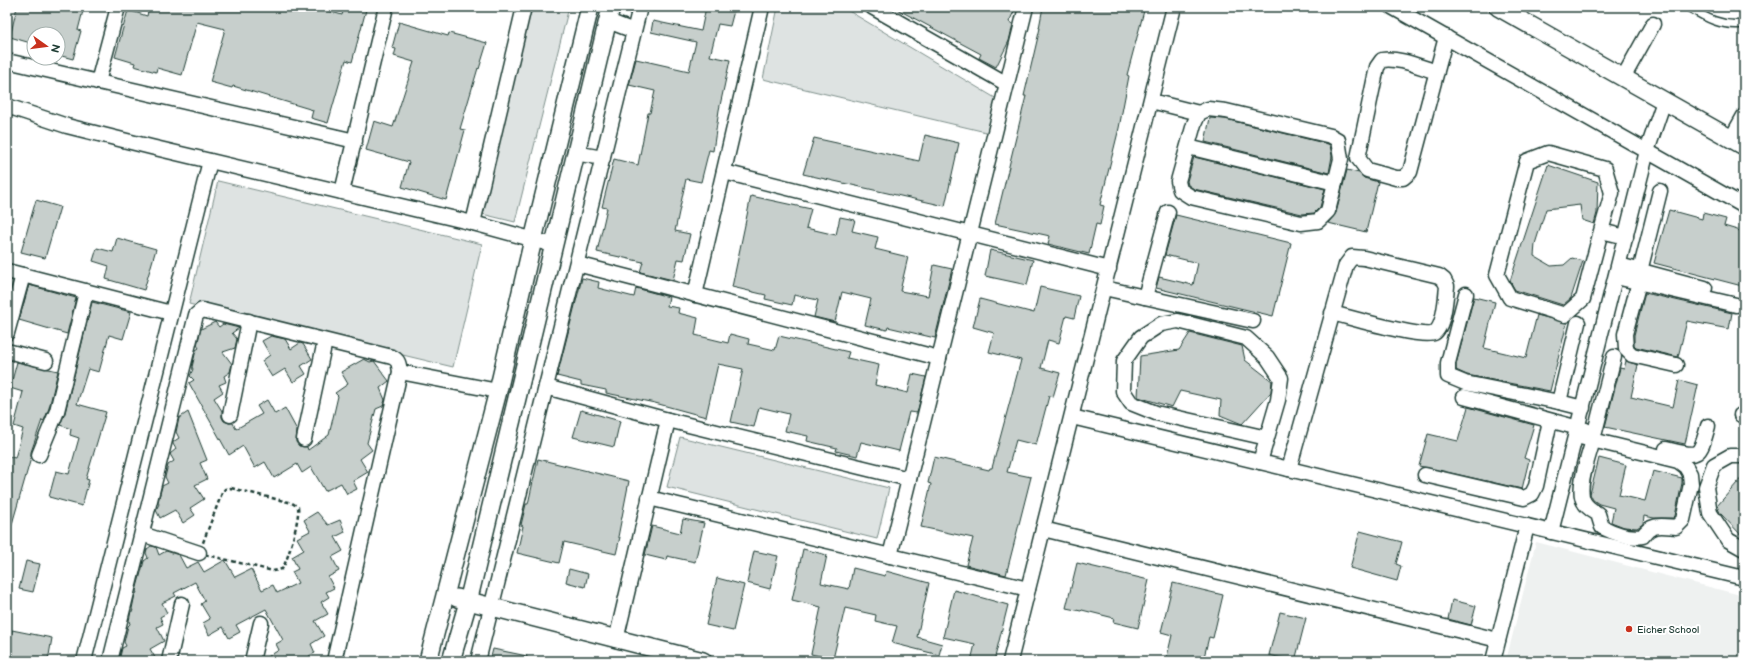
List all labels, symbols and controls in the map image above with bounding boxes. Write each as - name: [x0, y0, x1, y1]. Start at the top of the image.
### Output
- north arrow: [26, 26, 66, 66]
- text: N: [48, 43, 63, 54]
- marker: Eicher School: [1624, 624, 1634, 634]
- place label: Eicher School: [1637, 624, 1699, 636]

